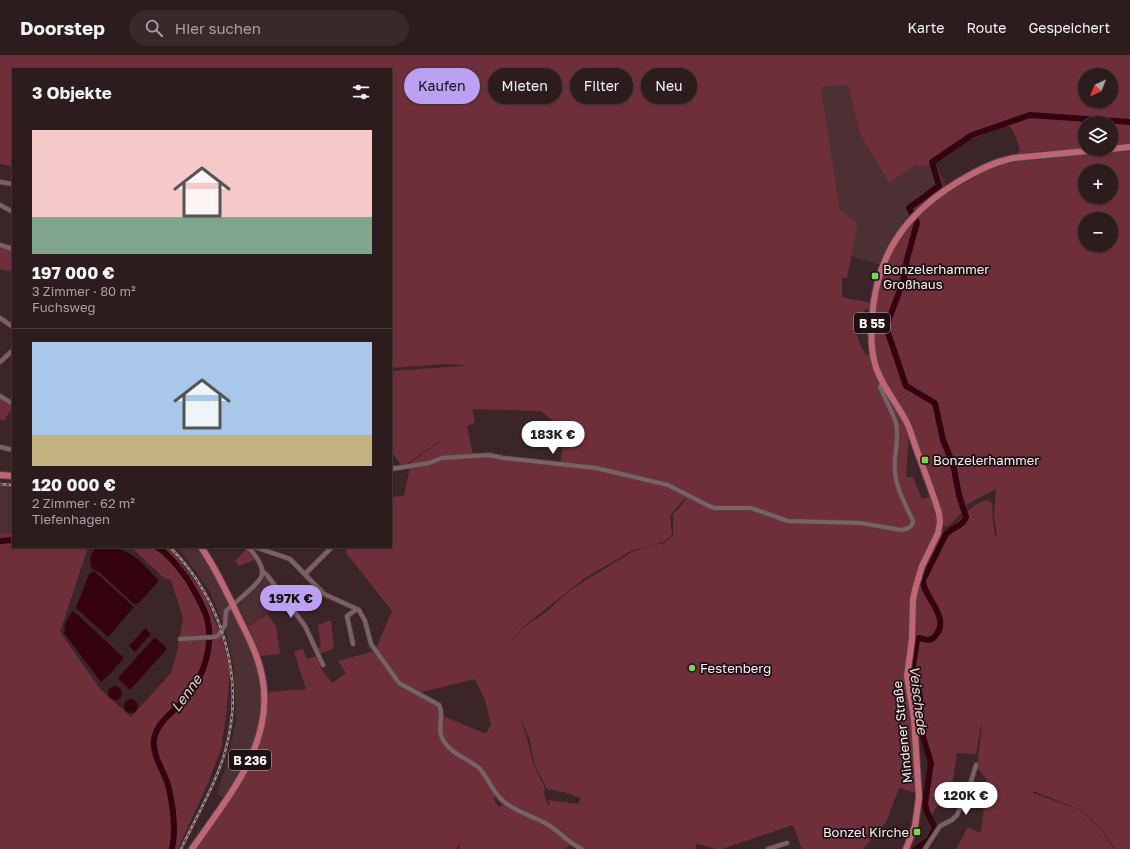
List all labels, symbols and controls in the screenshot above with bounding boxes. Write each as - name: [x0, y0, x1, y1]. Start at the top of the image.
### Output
- search box: [129, 10, 409, 46]
- text: Doorstep: [20, 16, 105, 39]
- icon: search: [143, 17, 165, 39]
- text: Hier suchen: [175, 19, 261, 37]
- text: Karte: [908, 19, 944, 36]
- text: Route: [966, 19, 1006, 36]
- text: Gespeichert: [1028, 19, 1110, 36]
- chip: Kaufen: [404, 68, 480, 104]
- chip: Mieten: [488, 68, 562, 104]
- chip: Filter: [570, 68, 633, 104]
- chip: Neu: [641, 68, 697, 104]
- north arrow: [1078, 68, 1118, 108]
- map controls: [1078, 68, 1118, 252]
- icon: filters: [350, 81, 372, 103]
- text: 3 Objekte: [32, 82, 112, 103]
- button: layers: [1078, 116, 1118, 156]
- icon: home: [166, 156, 238, 228]
- button: +: [1078, 164, 1118, 204]
- button: −: [1078, 212, 1118, 252]
- place label: Bonzelerhammer Großhaus: [883, 261, 989, 292]
- text: 197 000 €: [32, 262, 114, 283]
- marker: Bonzelerhammer Großhaus: [870, 271, 880, 281]
- text: 3 Zimmer · 80 m²: [32, 283, 136, 299]
- text: Fuchsweg: [32, 299, 96, 315]
- road number: B 55: [854, 313, 890, 333]
- icon: home: [166, 368, 238, 440]
- pin: 183K €: [520, 421, 586, 455]
- text: 183K €: [531, 426, 575, 442]
- place label: Bonzelerhammer: [933, 452, 1039, 468]
- marker: Bonzelerhammer: [920, 455, 930, 465]
- text: 120 000 €: [32, 474, 116, 495]
- text: 2 Zimmer · 62 m²: [32, 495, 135, 511]
- text: Tiefenhagen: [32, 511, 110, 527]
- pin: 197K €: [258, 585, 324, 619]
- text: 197K €: [269, 590, 313, 606]
- place label: Festenberg: [700, 660, 771, 676]
- marker: Festenberg: [687, 663, 697, 673]
- water label: Veischede: [906, 665, 932, 736]
- water label: Lenne: [167, 671, 206, 715]
- street label: Mindener Straße: [889, 680, 915, 784]
- road number: B 236: [229, 750, 271, 770]
- pin: 120K €: [933, 782, 999, 816]
- text: 120K €: [944, 787, 988, 803]
- place label: Bonzel Kirche: [823, 824, 909, 840]
- marker: Bonzel Kirche: [912, 827, 922, 837]

